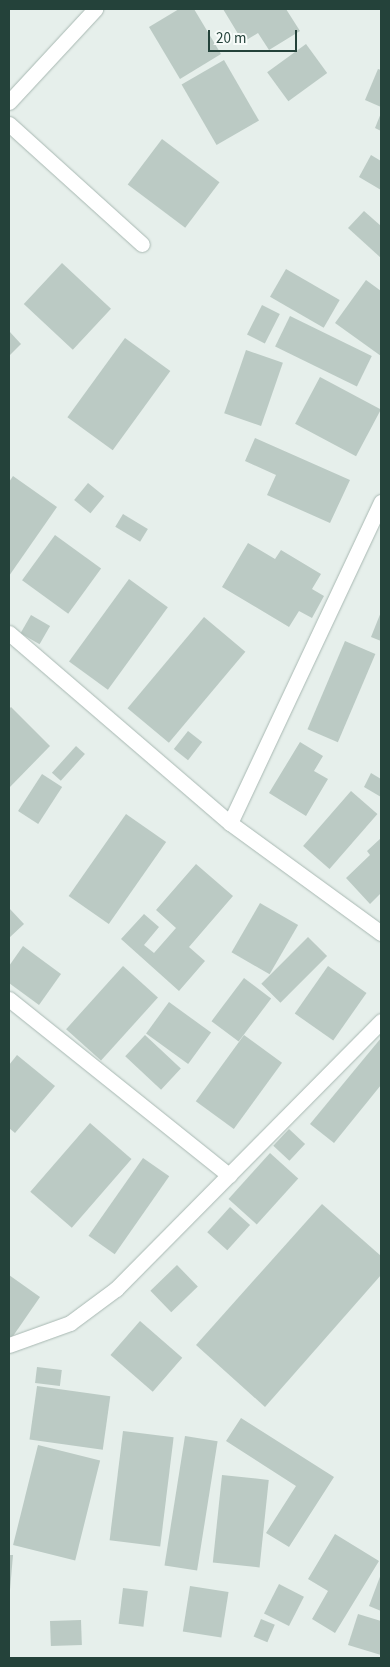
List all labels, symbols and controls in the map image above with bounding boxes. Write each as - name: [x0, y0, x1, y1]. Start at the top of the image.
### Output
- scale bar: [210, 20, 299, 52]
- text: 20 m: [216, 28, 246, 49]

